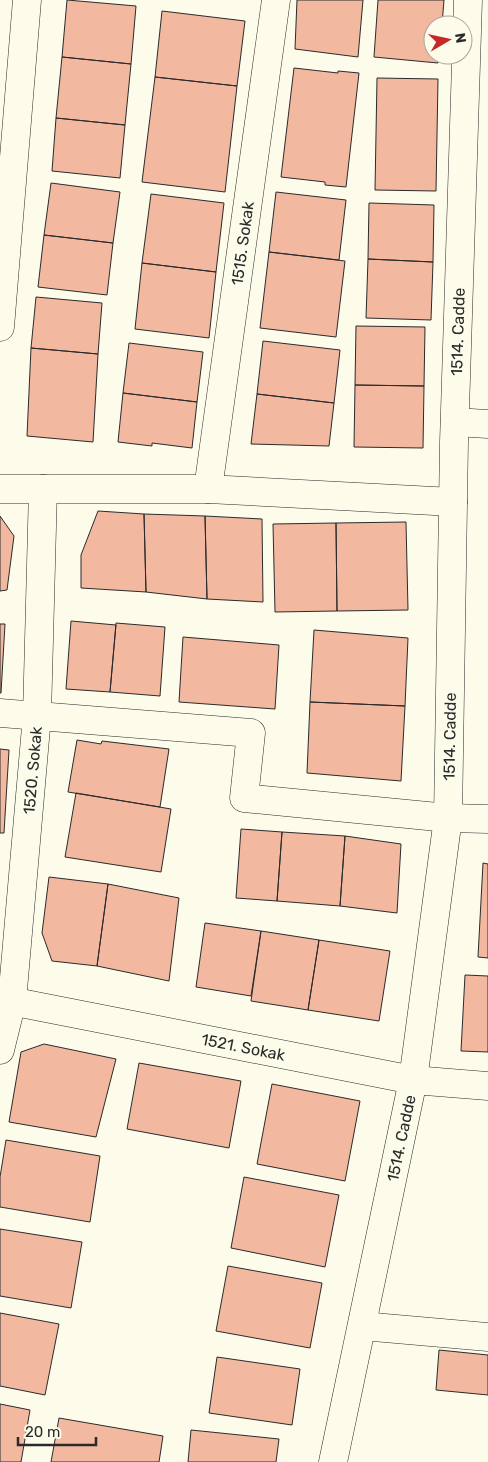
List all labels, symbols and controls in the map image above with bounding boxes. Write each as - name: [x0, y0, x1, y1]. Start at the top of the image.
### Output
- north arrow: [423, 15, 473, 65]
- text: N: [451, 32, 470, 44]
- street label: 1515. Sokak: [227, 199, 258, 287]
- street label: 1514. Cadde: [447, 287, 469, 376]
- street label: 1514. Cadde: [440, 692, 460, 781]
- street label: 1520. Sokak: [19, 725, 46, 815]
- street label: 1521. Sokak: [200, 1030, 287, 1065]
- street label: 1514. Cadde: [383, 1093, 420, 1183]
- scale bar: [18, 1414, 95, 1446]
- text: 20 m: [25, 1423, 60, 1441]

